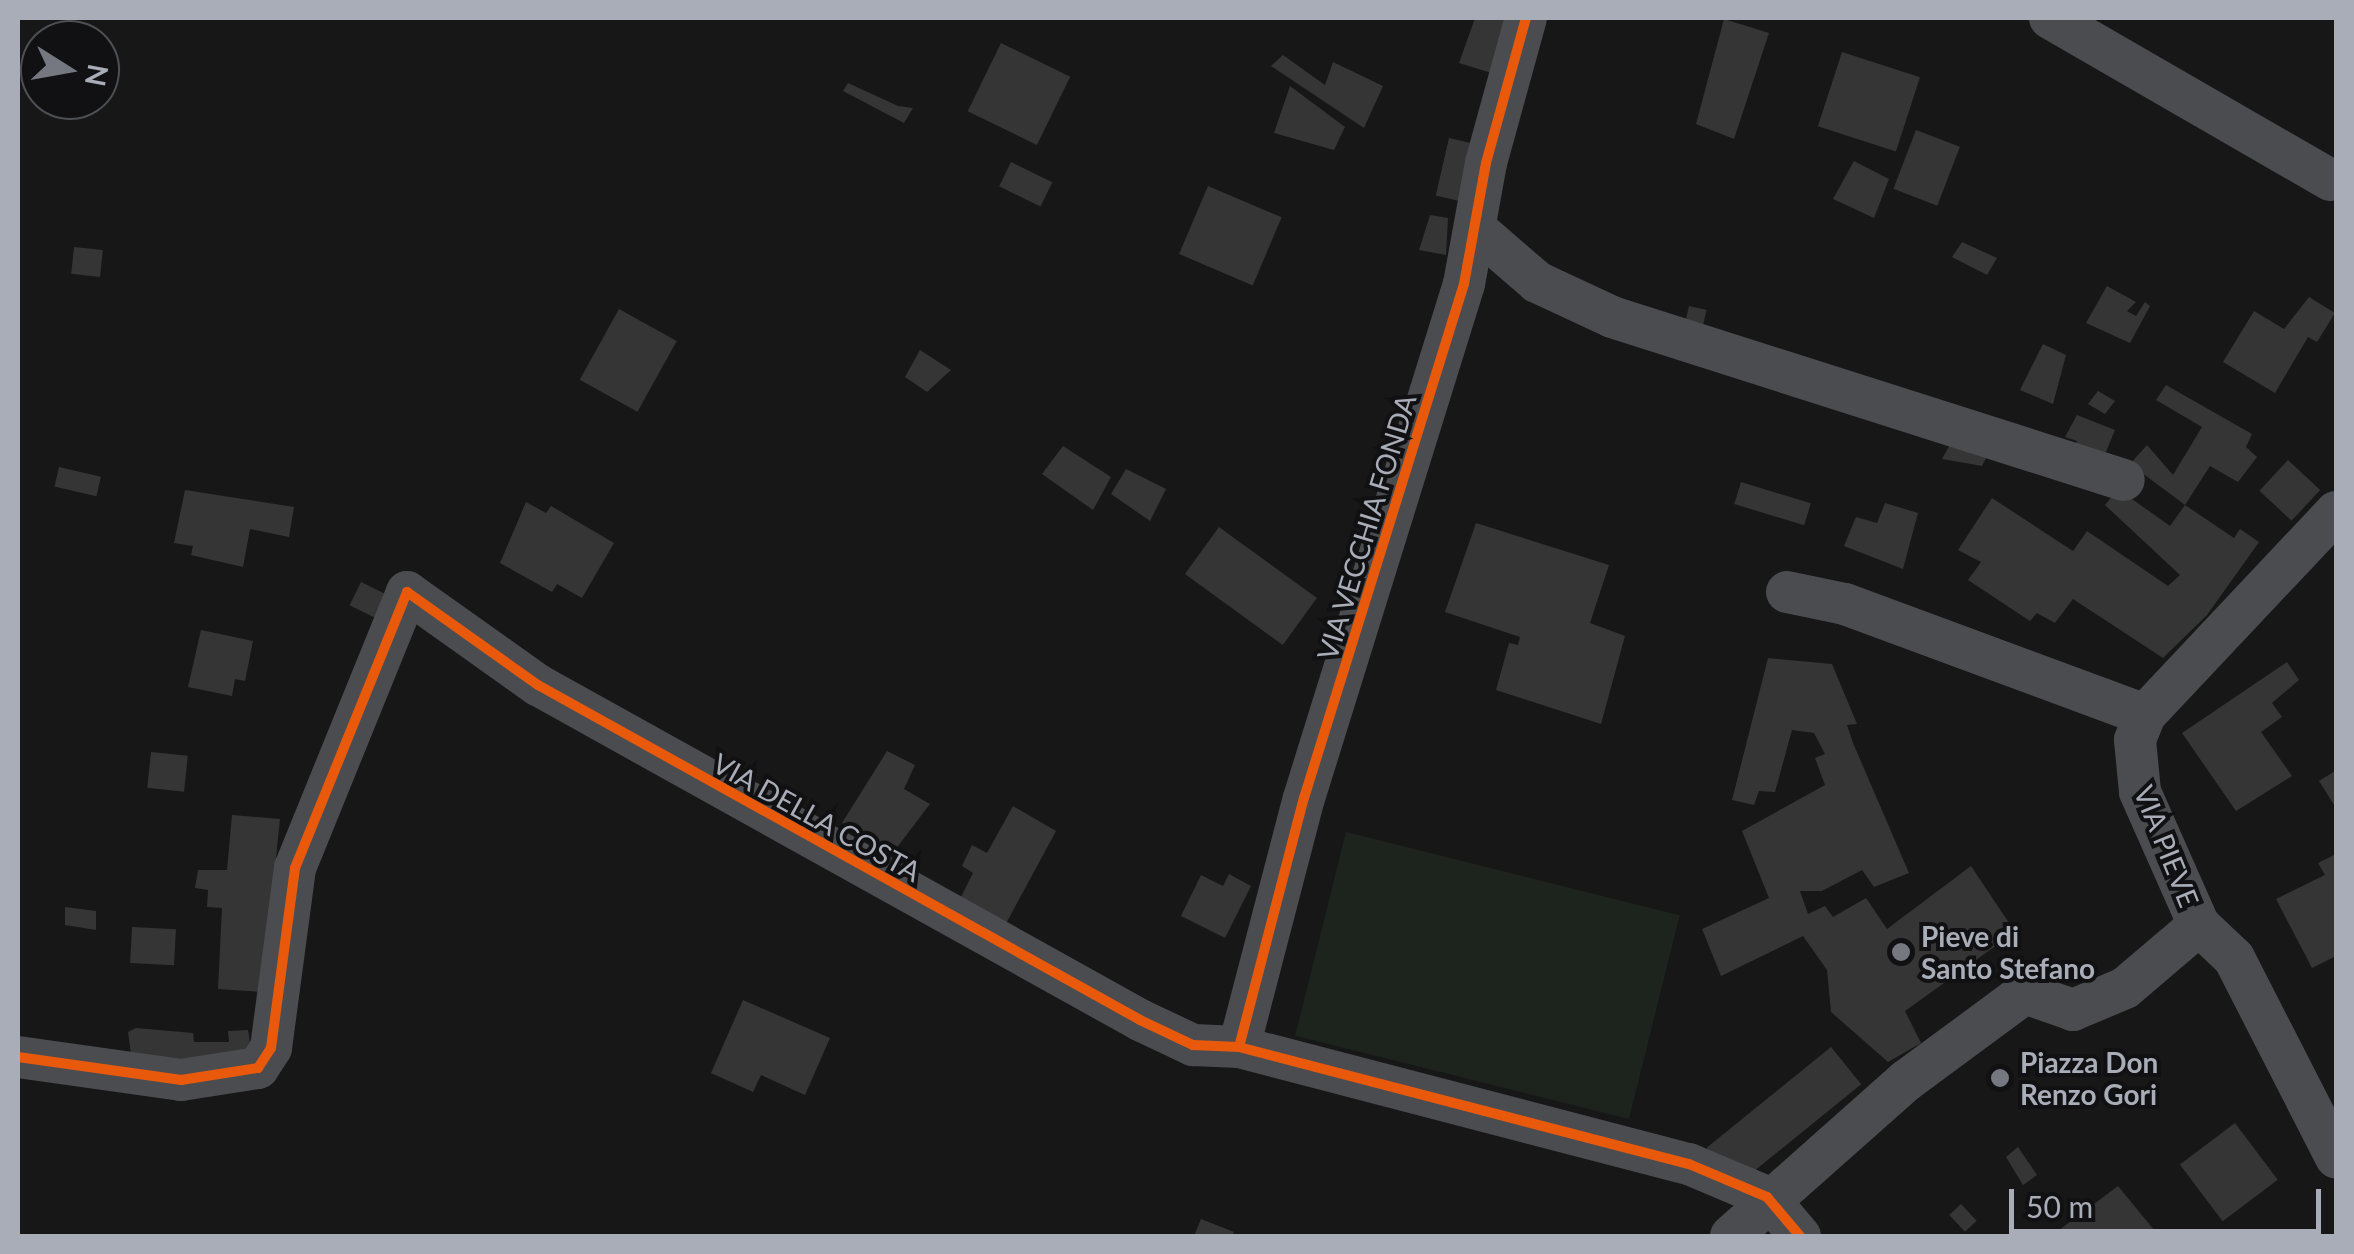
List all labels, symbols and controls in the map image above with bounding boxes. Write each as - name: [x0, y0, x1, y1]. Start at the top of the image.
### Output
- north arrow: [20, 20, 120, 120]
- text: N: [79, 62, 116, 89]
- street label: VIA VECCHIA FONDA: [1309, 389, 1423, 665]
- street label: VIA DELLA COSTA: [706, 745, 928, 889]
- street label: VIA PIEVE: [2127, 780, 2207, 912]
- place label: Pieve di Santo Stefano: [1921, 919, 2095, 985]
- marker: Pieve di Santo Stefano: [1890, 941, 1912, 963]
- place label: Piazza Don Renzo Gori: [2020, 1045, 2158, 1111]
- marker: Piazza Don Renzo Gori: [1989, 1067, 2011, 1089]
- scale bar: [2014, 1169, 2326, 1231]
- text: 50 m: [2026, 1188, 2093, 1224]

